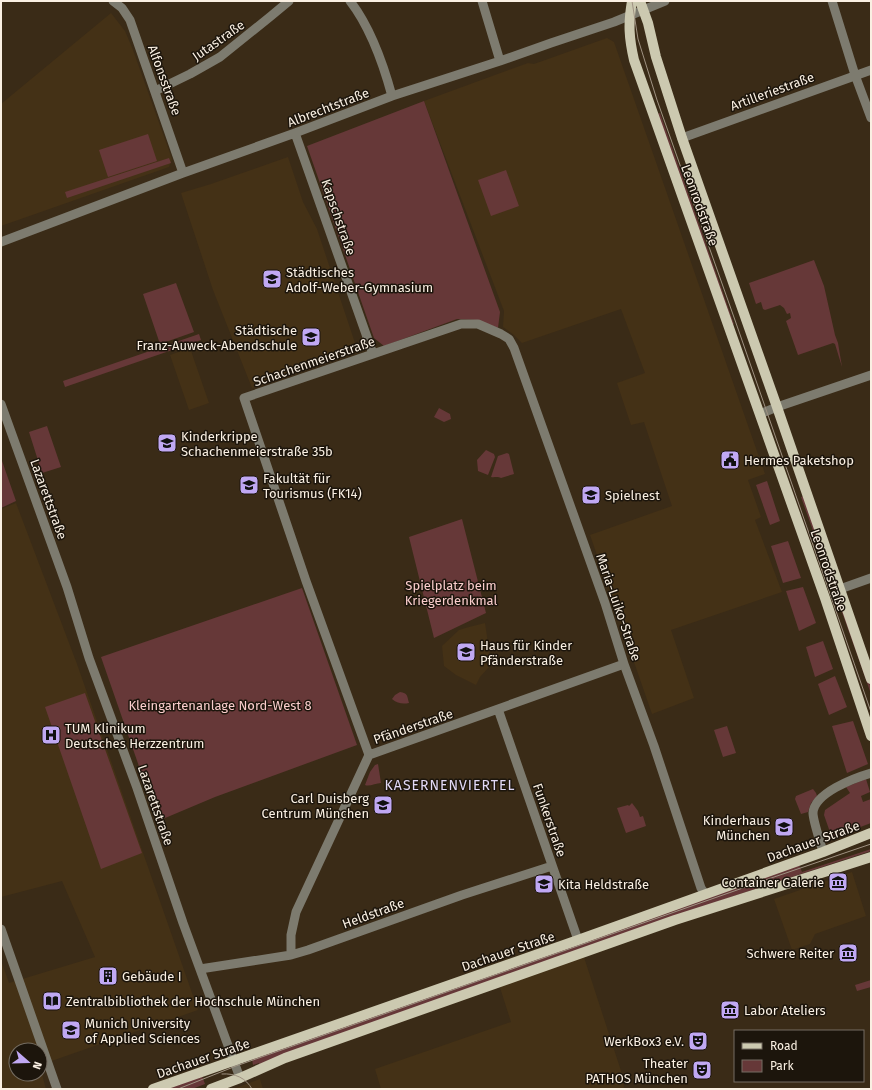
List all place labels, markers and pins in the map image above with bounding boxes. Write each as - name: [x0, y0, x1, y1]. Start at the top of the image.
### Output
- place label: Städtisches Adolf-Weber-Gymnasium: [286, 265, 433, 295]
- school or university icon: Städtisches Adolf-Weber-Gymnasium: [261, 268, 283, 290]
- place label: Städtische Franz-Auweck-Abendschule: [137, 323, 297, 353]
- school or university icon: Städtische Franz-Auweck-Abendschule: [300, 326, 322, 348]
- place label: Kinderkrippe Schachenmeierstraße 35b: [181, 429, 333, 459]
- school or university icon: Kinderkrippe Schachenmeierstraße 35b: [156, 432, 178, 454]
- public building icon: Hermes Paketshop: [719, 449, 741, 471]
- place label: Hermes Paketshop: [744, 453, 854, 468]
- place label: Fakultät für Tourismus (FK14): [263, 471, 362, 501]
- school or university icon: Fakultät für Tourismus (FK14): [238, 474, 260, 496]
- school or university icon: Spielnest: [580, 484, 602, 506]
- place label: Spielnest: [605, 488, 660, 503]
- place label: Haus für Kinder Pfänderstraße: [480, 638, 572, 668]
- school or university icon: Haus für Kinder Pfänderstraße: [455, 641, 477, 663]
- place label: TUM Klinikum Deutsches Herzzentrum: [65, 721, 204, 751]
- hospital icon: TUM Klinikum Deutsches Herzzentrum: [40, 724, 62, 746]
- place label: Carl Duisberg Centrum München: [262, 791, 369, 821]
- school or university icon: Carl Duisberg Centrum München: [372, 794, 394, 816]
- place label: Kinderhaus München: [703, 813, 770, 843]
- school or university icon: Kinderhaus München: [773, 816, 795, 838]
- museum icon: Container Galerie: [827, 871, 849, 893]
- school or university icon: Kita Heldstraße: [533, 873, 555, 895]
- place label: Container Galerie: [722, 875, 824, 890]
- place label: Kita Heldstraße: [558, 877, 649, 892]
- museum icon: Schwere Reiter: [837, 942, 859, 964]
- place label: Schwere Reiter: [746, 946, 834, 961]
- building icon: Gebäude I: [97, 965, 119, 987]
- place label: Gebäude I: [122, 969, 182, 984]
- library icon: Zentralbibliothek der Hochschule München: [41, 990, 63, 1012]
- place label: Zentralbibliothek der Hochschule München: [66, 994, 320, 1009]
- museum icon: Labor Ateliers: [719, 999, 741, 1021]
- place label: Labor Ateliers: [744, 1003, 826, 1018]
- place label: Munich University of Applied Sciences: [85, 1016, 200, 1046]
- school or university icon: Munich University of Applied Sciences: [60, 1019, 82, 1041]
- theatre icon: WerkBox3 e.V.: [687, 1030, 709, 1052]
- place label: WerkBox3 e.V.: [604, 1034, 684, 1049]
- place label: Theater PATHOS München: [586, 1056, 688, 1086]
- theatre icon: Theater PATHOS München: [691, 1059, 713, 1081]

